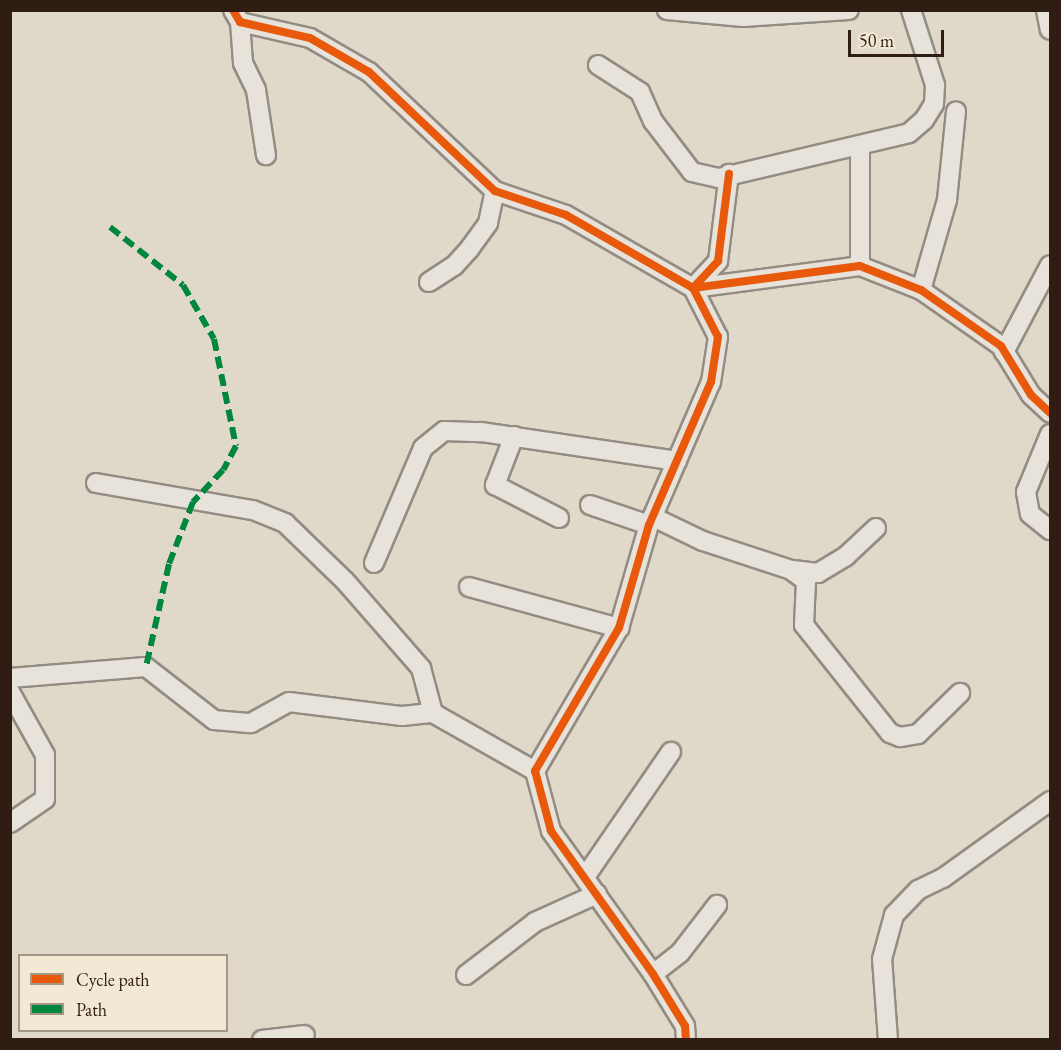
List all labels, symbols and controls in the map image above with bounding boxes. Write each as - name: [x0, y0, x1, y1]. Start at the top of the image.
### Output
- scale bar: [851, 18, 947, 56]
- text: 50 m: [859, 29, 894, 52]
- legend: [18, 954, 228, 1032]
- text: Cycle path: [76, 968, 150, 991]
- text: Path: [76, 998, 107, 1021]

